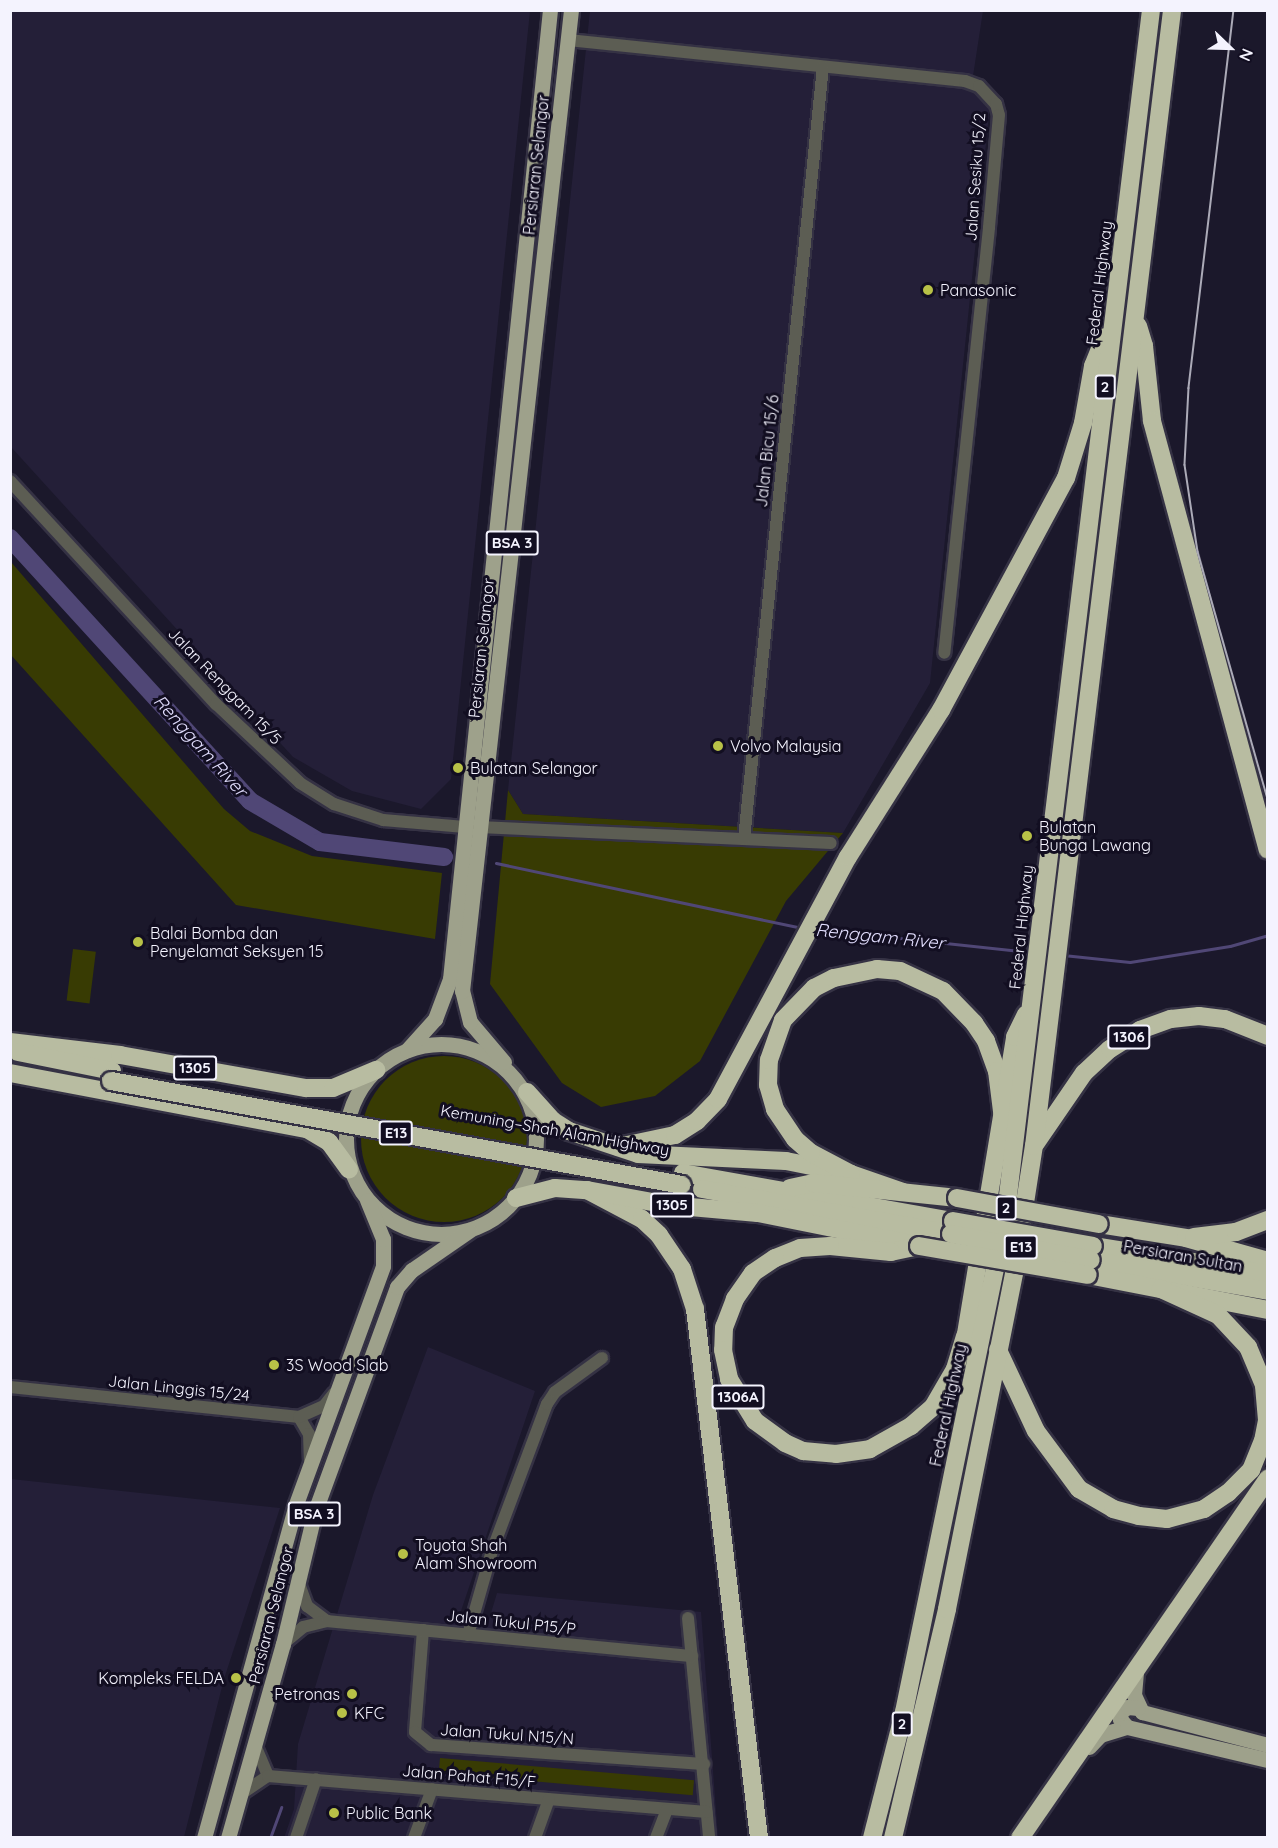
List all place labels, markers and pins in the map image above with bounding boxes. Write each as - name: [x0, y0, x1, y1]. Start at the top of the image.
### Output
- place label: Panasonic: [940, 280, 1016, 300]
- marker: Panasonic: [921, 283, 935, 297]
- place label: Volvo Malaysia: [730, 736, 841, 756]
- marker: Volvo Malaysia: [711, 739, 725, 753]
- place label: Bulatan Selangor: [470, 758, 598, 778]
- marker: Bulatan Selangor: [451, 761, 465, 775]
- place label: Bulatan Bunga Lawang: [1039, 817, 1151, 855]
- marker: Bulatan Bunga Lawang: [1020, 829, 1034, 843]
- place label: Balai Bomba dan Penyelamat Seksyen 15: [150, 923, 323, 961]
- marker: Balai Bomba dan Penyelamat Seksyen 15: [131, 935, 145, 949]
- place label: 3S Wood Slab: [286, 1355, 388, 1375]
- marker: 3S Wood Slab: [267, 1358, 281, 1372]
- place label: Toyota Shah Alam Showroom: [415, 1535, 537, 1573]
- marker: Toyota Shah Alam Showroom: [396, 1547, 410, 1561]
- place label: Kompleks FELDA: [98, 1668, 224, 1688]
- marker: Kompleks FELDA: [229, 1671, 243, 1685]
- place label: Petronas: [274, 1684, 340, 1704]
- marker: Petronas: [345, 1687, 359, 1701]
- place label: KFC: [354, 1703, 384, 1723]
- marker: KFC: [335, 1706, 349, 1720]
- place label: Public Bank: [346, 1803, 432, 1823]
- marker: Public Bank: [327, 1806, 341, 1820]

